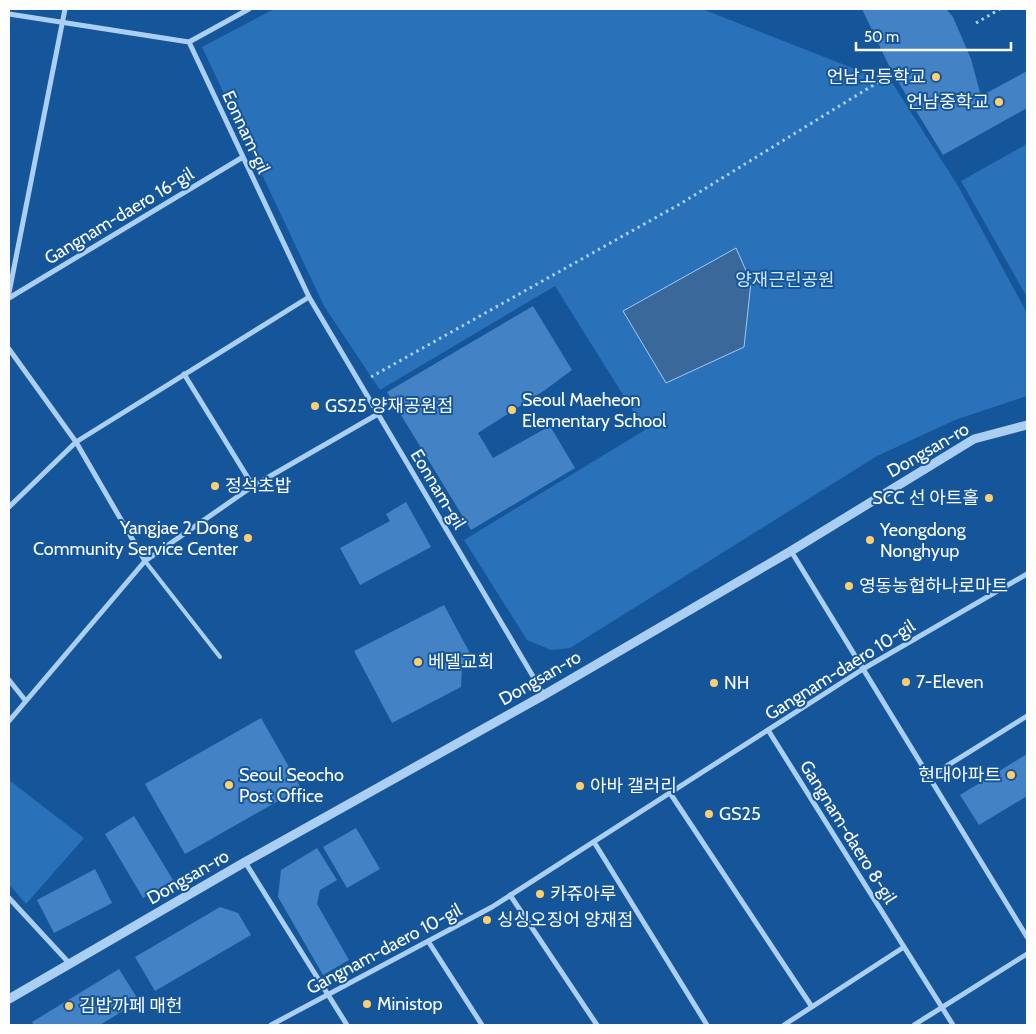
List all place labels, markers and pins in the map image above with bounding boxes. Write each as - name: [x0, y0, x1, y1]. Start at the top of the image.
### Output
- place label: 언남고등학교: [827, 66, 926, 88]
- marker: 언남고등학교: [930, 71, 942, 83]
- place label: 언남중학교: [906, 91, 989, 113]
- marker: 언남중학교: [993, 96, 1005, 108]
- place label: Seoul Maeheon Elementary School: [522, 389, 667, 432]
- place label: GS25 양재공원점: [325, 395, 454, 417]
- marker: GS25 양재공원점: [309, 400, 321, 412]
- marker: Seoul Maeheon Elementary School: [506, 404, 518, 416]
- place label: 정석초밥: [225, 475, 291, 497]
- marker: 정석초밥: [209, 480, 221, 492]
- place label: SCC 선 아트홀: [872, 487, 979, 509]
- marker: SCC 선 아트홀: [983, 492, 995, 504]
- place label: Yangjae 2 Dong Community Service Center: [33, 517, 239, 560]
- place label: Yeongdong Nonghyup: [879, 519, 967, 562]
- marker: Yangjae 2 Dong Community Service Center: [242, 532, 254, 544]
- marker: Yeongdong Nonghyup: [864, 534, 876, 546]
- place label: 영동농협하나로마트: [859, 575, 1008, 597]
- marker: 영동농협하나로마트: [843, 580, 855, 592]
- place label: 베델교회: [428, 651, 494, 673]
- marker: 베델교회: [412, 656, 424, 668]
- place label: 7-Eleven: [916, 671, 984, 693]
- place label: NH: [724, 672, 749, 694]
- marker: 7-Eleven: [900, 676, 912, 688]
- marker: NH: [708, 677, 720, 689]
- place label: Seoul Seocho Post Office: [239, 764, 344, 807]
- place label: 현대아파트: [918, 764, 1001, 786]
- marker: 현대아파트: [1005, 769, 1017, 781]
- place label: 아바 갤러리: [590, 775, 677, 797]
- marker: Seoul Seocho Post Office: [223, 779, 235, 791]
- marker: 아바 갤러리: [574, 780, 586, 792]
- place label: GS25: [719, 803, 761, 825]
- marker: GS25: [703, 808, 715, 820]
- place label: 카쥬아루: [550, 883, 616, 905]
- marker: 카쥬아루: [534, 888, 546, 900]
- place label: 싱싱오징어 양재점: [497, 909, 634, 931]
- marker: 싱싱오징어 양재점: [481, 914, 493, 926]
- place label: Ministop: [377, 993, 443, 1015]
- place label: 김밥까페 매헌: [79, 995, 182, 1017]
- marker: Ministop: [361, 998, 373, 1010]
- marker: 김밥까페 매헌: [63, 1000, 75, 1012]

